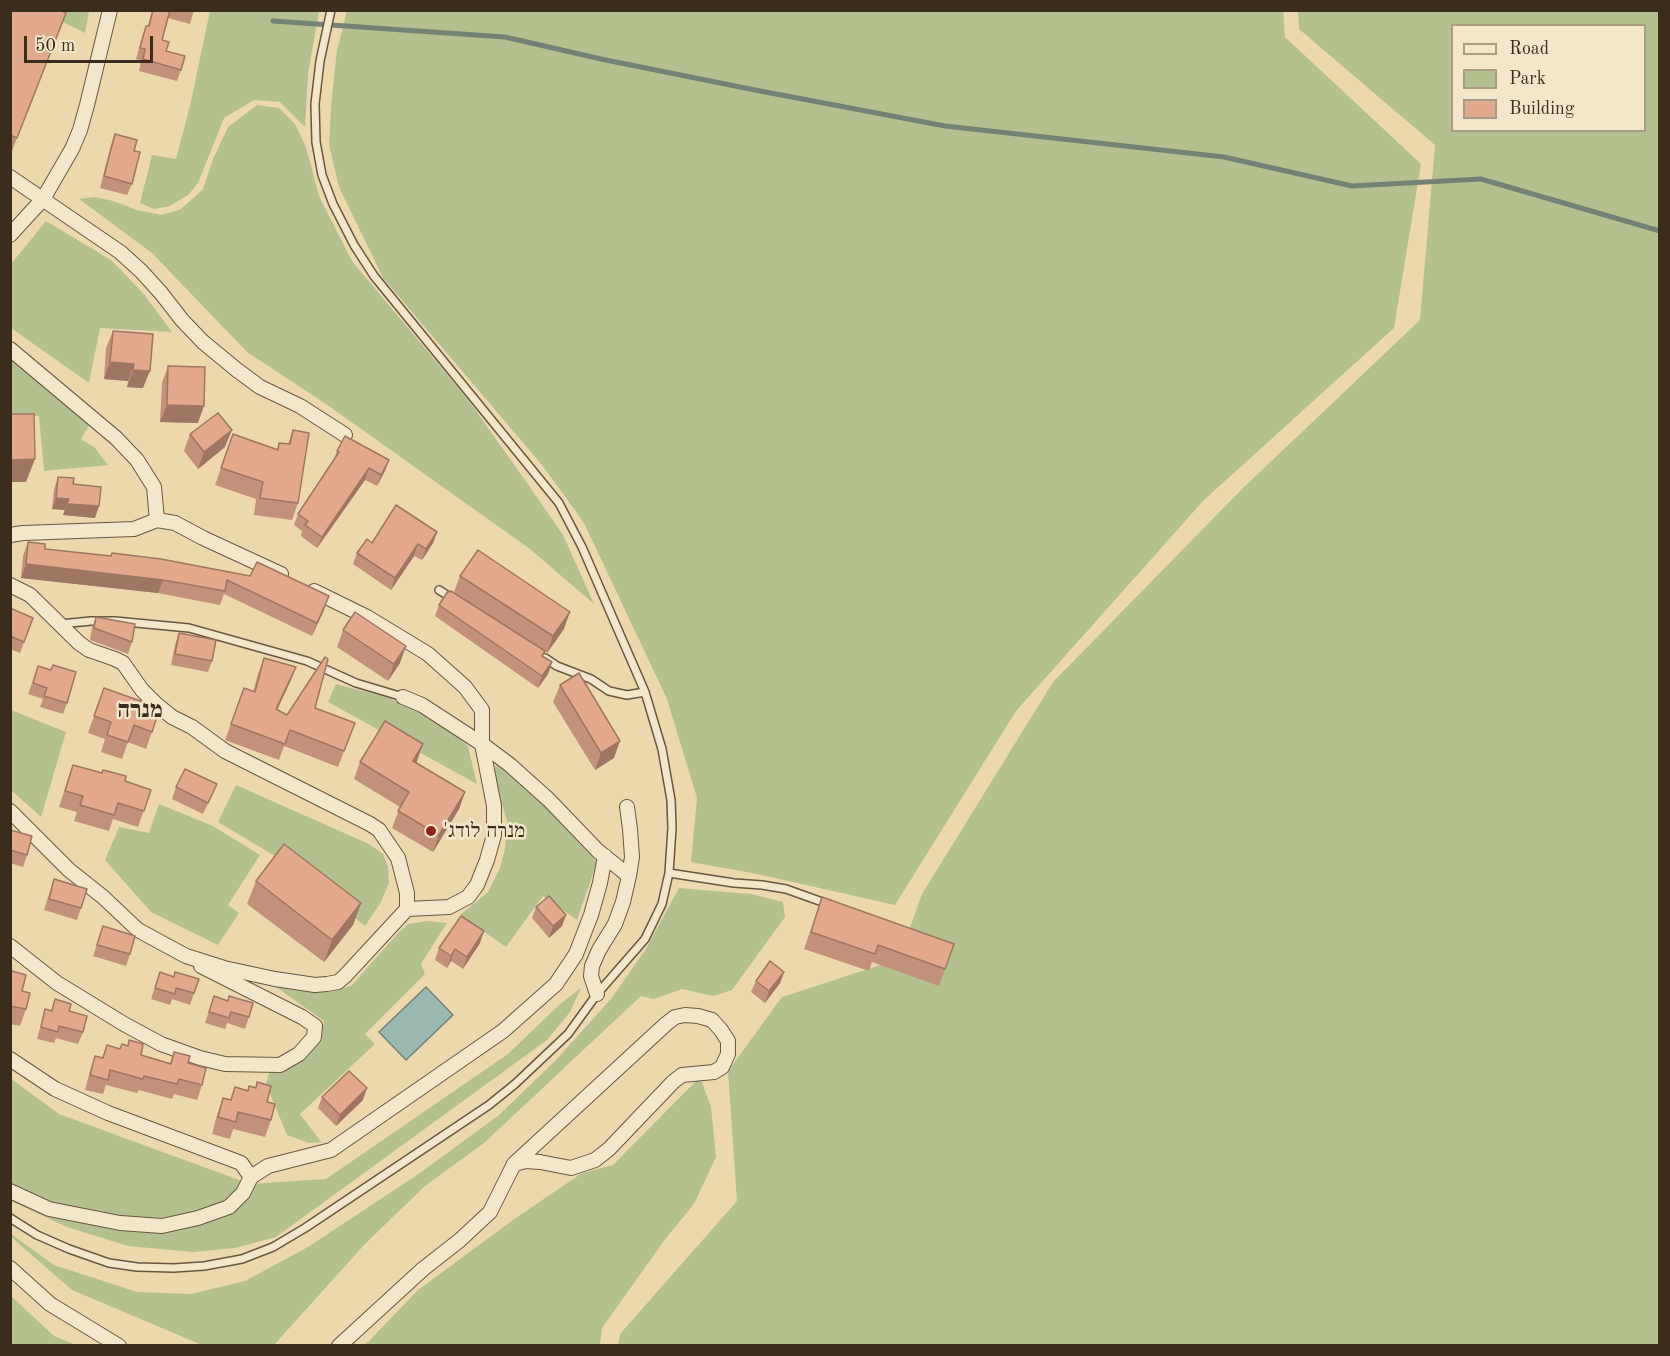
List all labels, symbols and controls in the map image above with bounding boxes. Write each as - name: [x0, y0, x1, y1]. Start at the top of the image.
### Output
- scale bar: [27, 24, 156, 62]
- legend: [1451, 24, 1646, 132]
- text: 50 m: [35, 37, 75, 55]
- text: Road: [1509, 40, 1549, 58]
- text: Park: [1509, 70, 1546, 88]
- text: Building: [1509, 100, 1574, 118]
- district label: מנרה: [117, 697, 163, 725]
- place label: 'מנרה לודג: [443, 818, 525, 844]
- marker: 'מנרה לודג: [424, 824, 438, 838]

